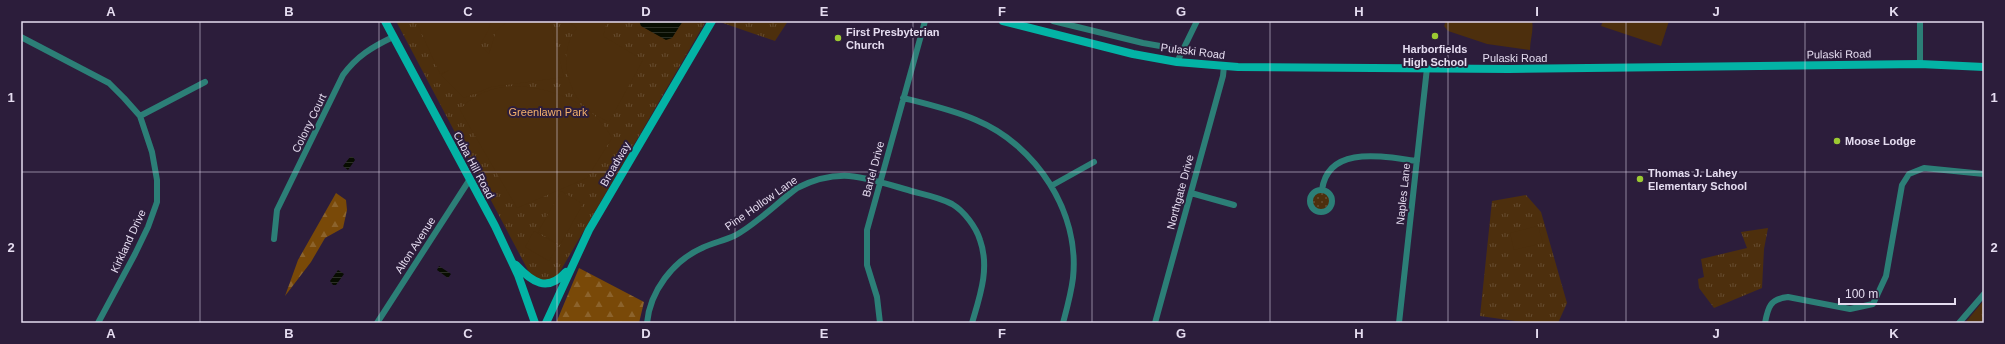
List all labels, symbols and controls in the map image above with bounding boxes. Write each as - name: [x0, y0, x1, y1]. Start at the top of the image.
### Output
- text: A: [106, 4, 116, 19]
- text: B: [284, 4, 294, 19]
- text: C: [463, 4, 473, 19]
- text: D: [641, 4, 651, 19]
- text: E: [820, 4, 829, 19]
- text: F: [998, 4, 1006, 19]
- text: G: [1176, 4, 1186, 19]
- text: H: [1354, 4, 1364, 19]
- text: I: [1535, 4, 1539, 19]
- text: J: [1712, 4, 1720, 19]
- text: K: [1889, 4, 1899, 19]
- place label: First Presbyterian Church: [846, 26, 940, 51]
- marker: Harborfields High School: [1430, 31, 1440, 41]
- marker: First Presbyterian Church: [833, 33, 843, 43]
- street label: Pulaski Road: [1160, 41, 1226, 61]
- place label: Harborfields High School: [1403, 43, 1467, 68]
- street label: Pulaski Road: [1806, 47, 1872, 61]
- street label: Pulaski Road: [1483, 52, 1547, 64]
- text: 1: [7, 90, 15, 105]
- text: 1: [1990, 90, 1998, 105]
- street label: Colony Court: [290, 92, 328, 154]
- park label: Greenlawn Park: [509, 106, 588, 118]
- street label: Cuba Hill Road: [451, 130, 497, 200]
- place label: Moose Lodge: [1845, 135, 1916, 147]
- marker: Moose Lodge: [1832, 136, 1842, 146]
- street label: Broadway: [598, 139, 633, 188]
- street label: Bartel Drive: [860, 140, 886, 198]
- street label: Northgate Drive: [1164, 153, 1196, 231]
- street label: Naples Lane: [1394, 163, 1412, 225]
- place label: Thomas J. Lahey Elementary School: [1648, 167, 1747, 192]
- street label: Pine Hollow Lane: [722, 174, 800, 232]
- marker: Thomas J. Lahey Elementary School: [1635, 174, 1645, 184]
- street label: Kirkland Drive: [108, 207, 148, 275]
- street label: Alton Avenue: [392, 215, 438, 275]
- text: 2: [7, 240, 15, 255]
- text: 2: [1990, 240, 1998, 255]
- scale bar: [1839, 280, 1955, 306]
- text: 100 m: [1845, 287, 1878, 301]
- text: A: [106, 326, 116, 341]
- text: B: [284, 326, 294, 341]
- text: C: [463, 326, 473, 341]
- text: D: [641, 326, 651, 341]
- text: E: [820, 326, 829, 341]
- text: F: [998, 326, 1006, 341]
- text: G: [1176, 326, 1186, 341]
- text: H: [1354, 326, 1364, 341]
- text: I: [1535, 326, 1539, 341]
- text: J: [1712, 326, 1720, 341]
- text: K: [1889, 326, 1899, 341]

